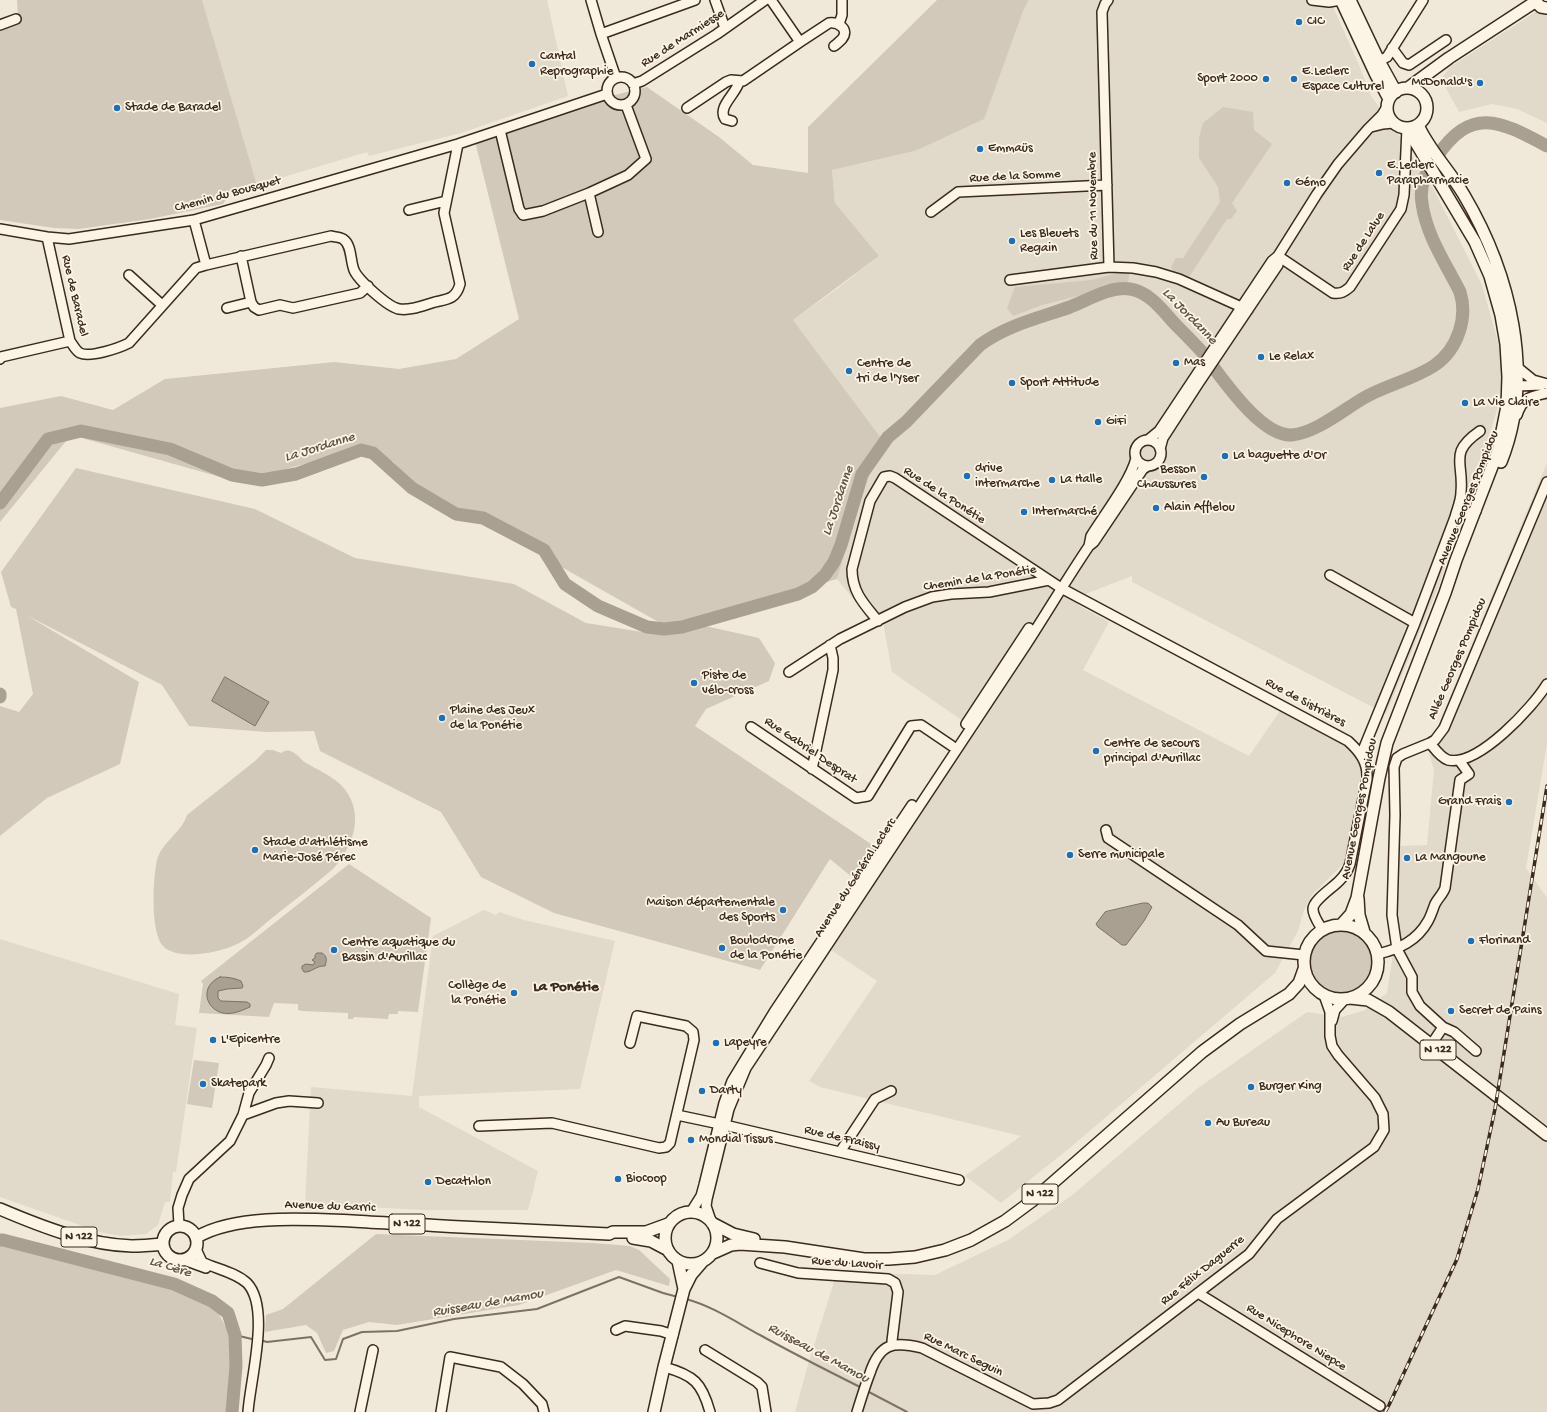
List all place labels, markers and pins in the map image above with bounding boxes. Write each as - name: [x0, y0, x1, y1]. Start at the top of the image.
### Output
- place label: CIC: [1307, 14, 1324, 30]
- marker: CIC: [1294, 17, 1304, 27]
- place label: Cantal Reprographie: [540, 49, 613, 80]
- marker: Cantal Reprographie: [527, 59, 537, 69]
- place label: E.Leclerc Espace Culturel: [1302, 64, 1384, 95]
- place label: Sport 2000: [1197, 71, 1258, 87]
- marker: Sport 2000: [1261, 74, 1271, 84]
- marker: E.Leclerc Espace Culturel: [1289, 74, 1299, 84]
- place label: McDonald's: [1411, 75, 1472, 91]
- marker: McDonald's: [1475, 78, 1485, 88]
- place label: Stade de Baradel: [125, 100, 221, 116]
- marker: Stade de Baradel: [112, 103, 122, 113]
- place label: Emmaüs: [988, 141, 1033, 157]
- marker: Emmaüs: [975, 144, 985, 154]
- place label: E.Leclerc Parapharmacie: [1387, 158, 1469, 189]
- marker: E.Leclerc Parapharmacie: [1374, 168, 1384, 178]
- place label: Gémo: [1295, 175, 1326, 191]
- marker: Gémo: [1282, 178, 1292, 188]
- place label: Les Bleuets Regain: [1020, 226, 1078, 257]
- marker: Les Bleuets Regain: [1007, 236, 1017, 246]
- place label: Le Relax: [1269, 349, 1314, 365]
- marker: Le Relax: [1256, 352, 1266, 362]
- place label: Mas: [1184, 355, 1205, 371]
- place label: Centre de tri de l'Yser: [857, 356, 919, 387]
- marker: Mas: [1171, 358, 1181, 368]
- marker: Centre de tri de l'Yser: [844, 366, 854, 376]
- place label: Sport Attitude: [1020, 375, 1099, 391]
- marker: Sport Attitude: [1007, 378, 1017, 388]
- place label: La Vie Claire: [1473, 395, 1539, 411]
- marker: La Vie Claire: [1460, 398, 1470, 408]
- place label: GiFi: [1106, 414, 1126, 430]
- marker: GiFi: [1093, 417, 1103, 427]
- place label: La baguette d'Or: [1233, 448, 1326, 464]
- marker: La baguette d'Or: [1220, 451, 1230, 461]
- place label: drive intermarche: [975, 461, 1040, 492]
- place label: Besson Chaussures: [1137, 462, 1196, 493]
- marker: drive intermarche: [962, 471, 972, 481]
- place label: La Halle: [1060, 472, 1102, 488]
- marker: Besson Chaussures: [1199, 472, 1209, 482]
- marker: La Halle: [1047, 475, 1057, 485]
- place label: Alain Afflelou: [1164, 500, 1235, 516]
- marker: Alain Afflelou: [1151, 503, 1161, 513]
- place label: Intermarché: [1032, 504, 1097, 520]
- marker: Intermarché: [1019, 507, 1029, 517]
- place label: Piste de vélo-cross: [702, 668, 753, 699]
- marker: Piste de vélo-cross: [689, 678, 699, 688]
- place label: Plaine des Jeux de la Ponétie: [450, 703, 535, 734]
- marker: Plaine des Jeux de la Ponétie: [437, 713, 447, 723]
- place label: Centre de secours principal d'Aurillac: [1104, 736, 1200, 767]
- marker: Centre de secours principal d'Aurillac: [1091, 746, 1101, 756]
- place label: Grand Frais: [1438, 794, 1501, 810]
- marker: Grand Frais: [1504, 797, 1514, 807]
- place label: Stade d'athlétisme Marie-José Pérec: [263, 835, 368, 866]
- marker: Stade d'athlétisme Marie-José Pérec: [250, 845, 260, 855]
- place label: Serre municipale: [1078, 847, 1164, 863]
- marker: Serre municipale: [1065, 850, 1075, 860]
- place label: La Mangoune: [1415, 850, 1486, 866]
- marker: La Mangoune: [1402, 853, 1412, 863]
- place label: Maison départementale des Sports: [646, 895, 775, 926]
- marker: Maison départementale des Sports: [778, 905, 788, 915]
- place label: Boulodrome de la Ponétie: [730, 933, 802, 964]
- place label: Florinand: [1479, 933, 1530, 949]
- place label: Centre aquatique du Bassin d'Aurillac: [342, 935, 455, 966]
- marker: Florinand: [1466, 936, 1476, 946]
- marker: Boulodrome de la Ponétie: [717, 943, 727, 953]
- marker: Centre aquatique du Bassin d'Aurillac: [329, 945, 339, 955]
- place label: Collège de la Ponétie: [448, 978, 506, 1009]
- marker: Collège de la Ponétie: [509, 988, 519, 998]
- place label: Secret de Pains: [1459, 1003, 1541, 1019]
- marker: Secret de Pains: [1446, 1006, 1456, 1016]
- place label: L'Epicentre: [221, 1032, 280, 1048]
- marker: L'Epicentre: [208, 1035, 218, 1045]
- place label: Lapeyre: [724, 1035, 767, 1051]
- marker: Lapeyre: [711, 1038, 721, 1048]
- place label: Skatepark: [211, 1076, 266, 1092]
- marker: Skatepark: [198, 1079, 208, 1089]
- place label: Burger King: [1259, 1079, 1322, 1095]
- marker: Burger King: [1246, 1082, 1256, 1092]
- place label: Darty: [710, 1083, 742, 1099]
- marker: Darty: [697, 1086, 707, 1096]
- place label: Au Bureau: [1216, 1115, 1270, 1131]
- marker: Au Bureau: [1203, 1118, 1213, 1128]
- place label: Mondial Tissus: [699, 1132, 773, 1148]
- marker: Mondial Tissus: [686, 1135, 696, 1145]
- place label: Biocoop: [626, 1171, 667, 1187]
- place label: Decathlon: [436, 1174, 491, 1190]
- marker: Biocoop: [613, 1174, 623, 1184]
- marker: Decathlon: [423, 1177, 433, 1187]

